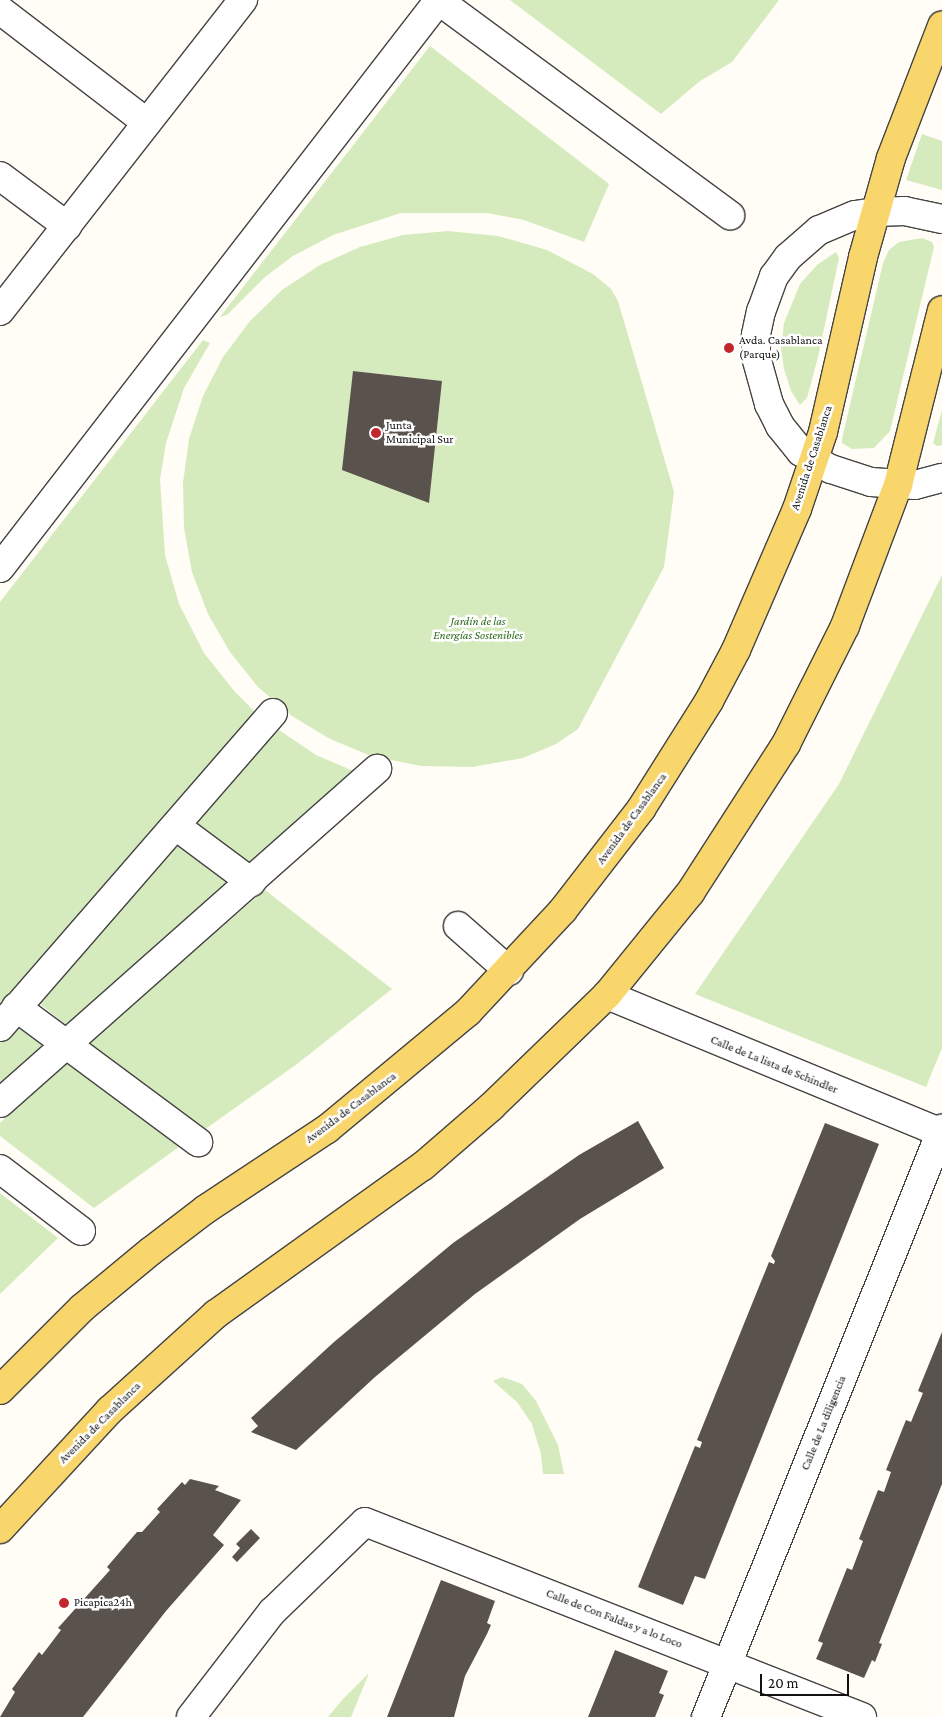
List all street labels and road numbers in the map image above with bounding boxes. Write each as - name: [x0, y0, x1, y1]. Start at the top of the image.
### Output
- street label: Avenida de Casablanca: [788, 404, 836, 512]
- street label: Avenida de Casablanca: [594, 770, 670, 868]
- street label: Calle de La lista de Schindler: [708, 1033, 840, 1097]
- street label: Avenida de Casablanca: [303, 1069, 399, 1147]
- street label: Calle de La diligencia: [798, 1374, 850, 1472]
- street label: Avenida de Casablanca: [56, 1379, 144, 1467]
- street label: Calle de Con Faldas y a lo Loco: [544, 1586, 684, 1652]

